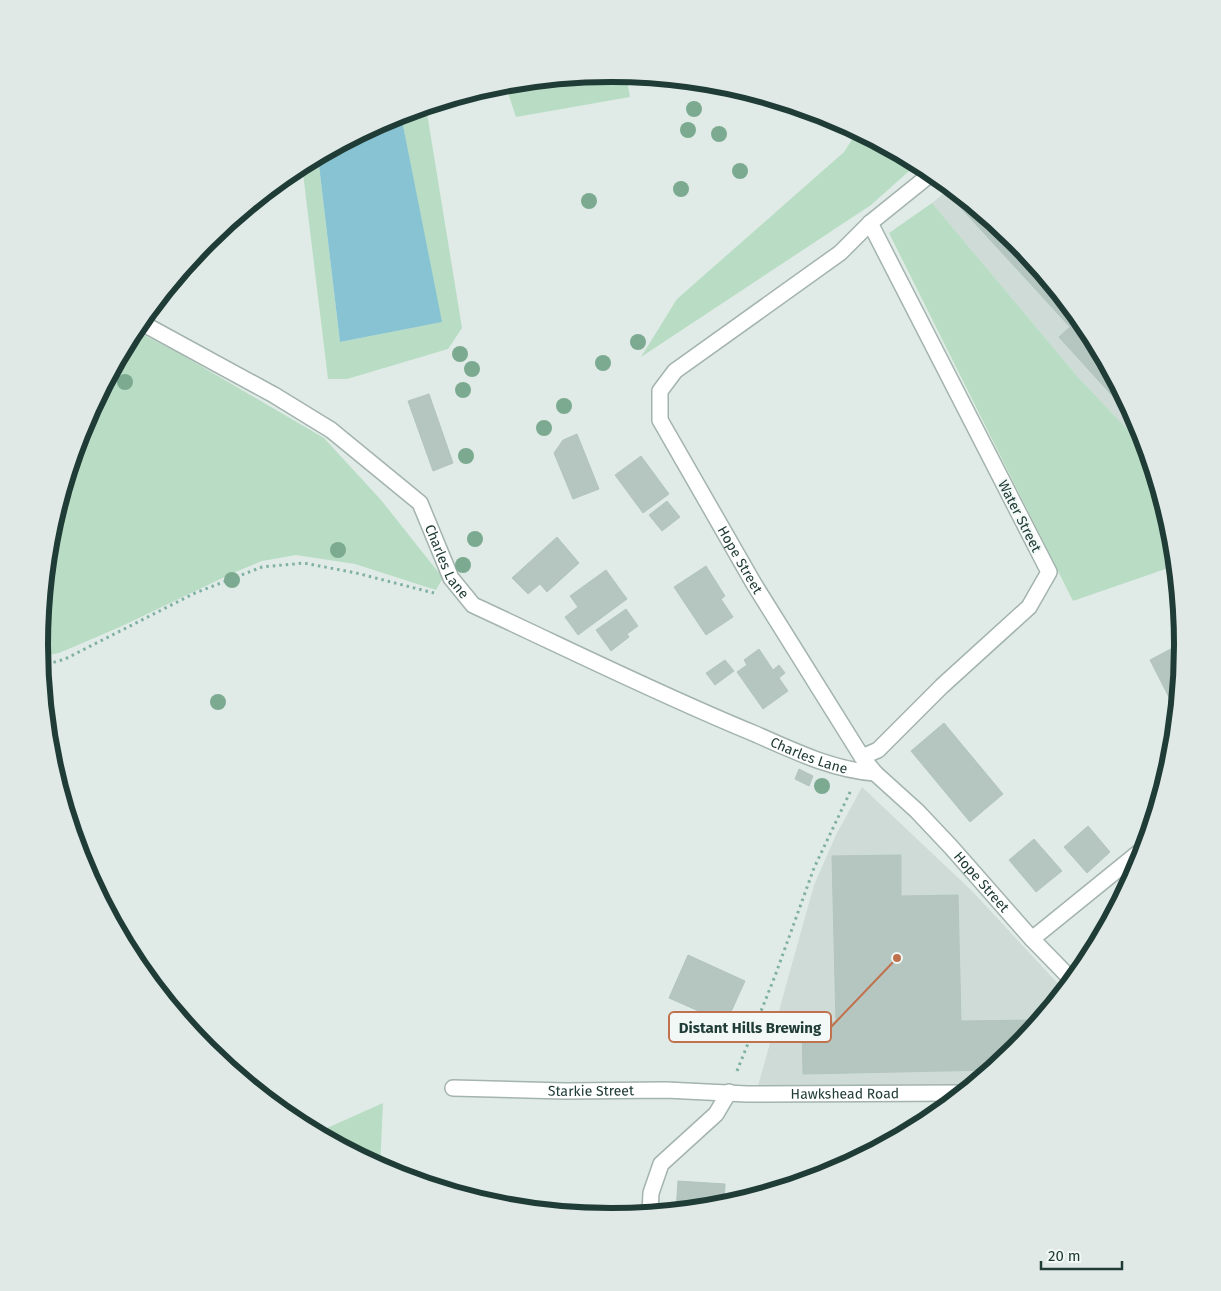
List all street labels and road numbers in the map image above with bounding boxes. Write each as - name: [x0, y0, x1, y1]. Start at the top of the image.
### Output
- street label: Water Street: [994, 477, 1045, 556]
- street label: Charles Lane: [421, 522, 472, 602]
- street label: Hope Street: [714, 523, 766, 598]
- street label: Charles Lane: [768, 734, 849, 778]
- street label: Hope Street: [950, 848, 1013, 917]
- street label: Starkie Street: [548, 1082, 635, 1100]
- street label: Hawkshead Road: [791, 1085, 899, 1103]

